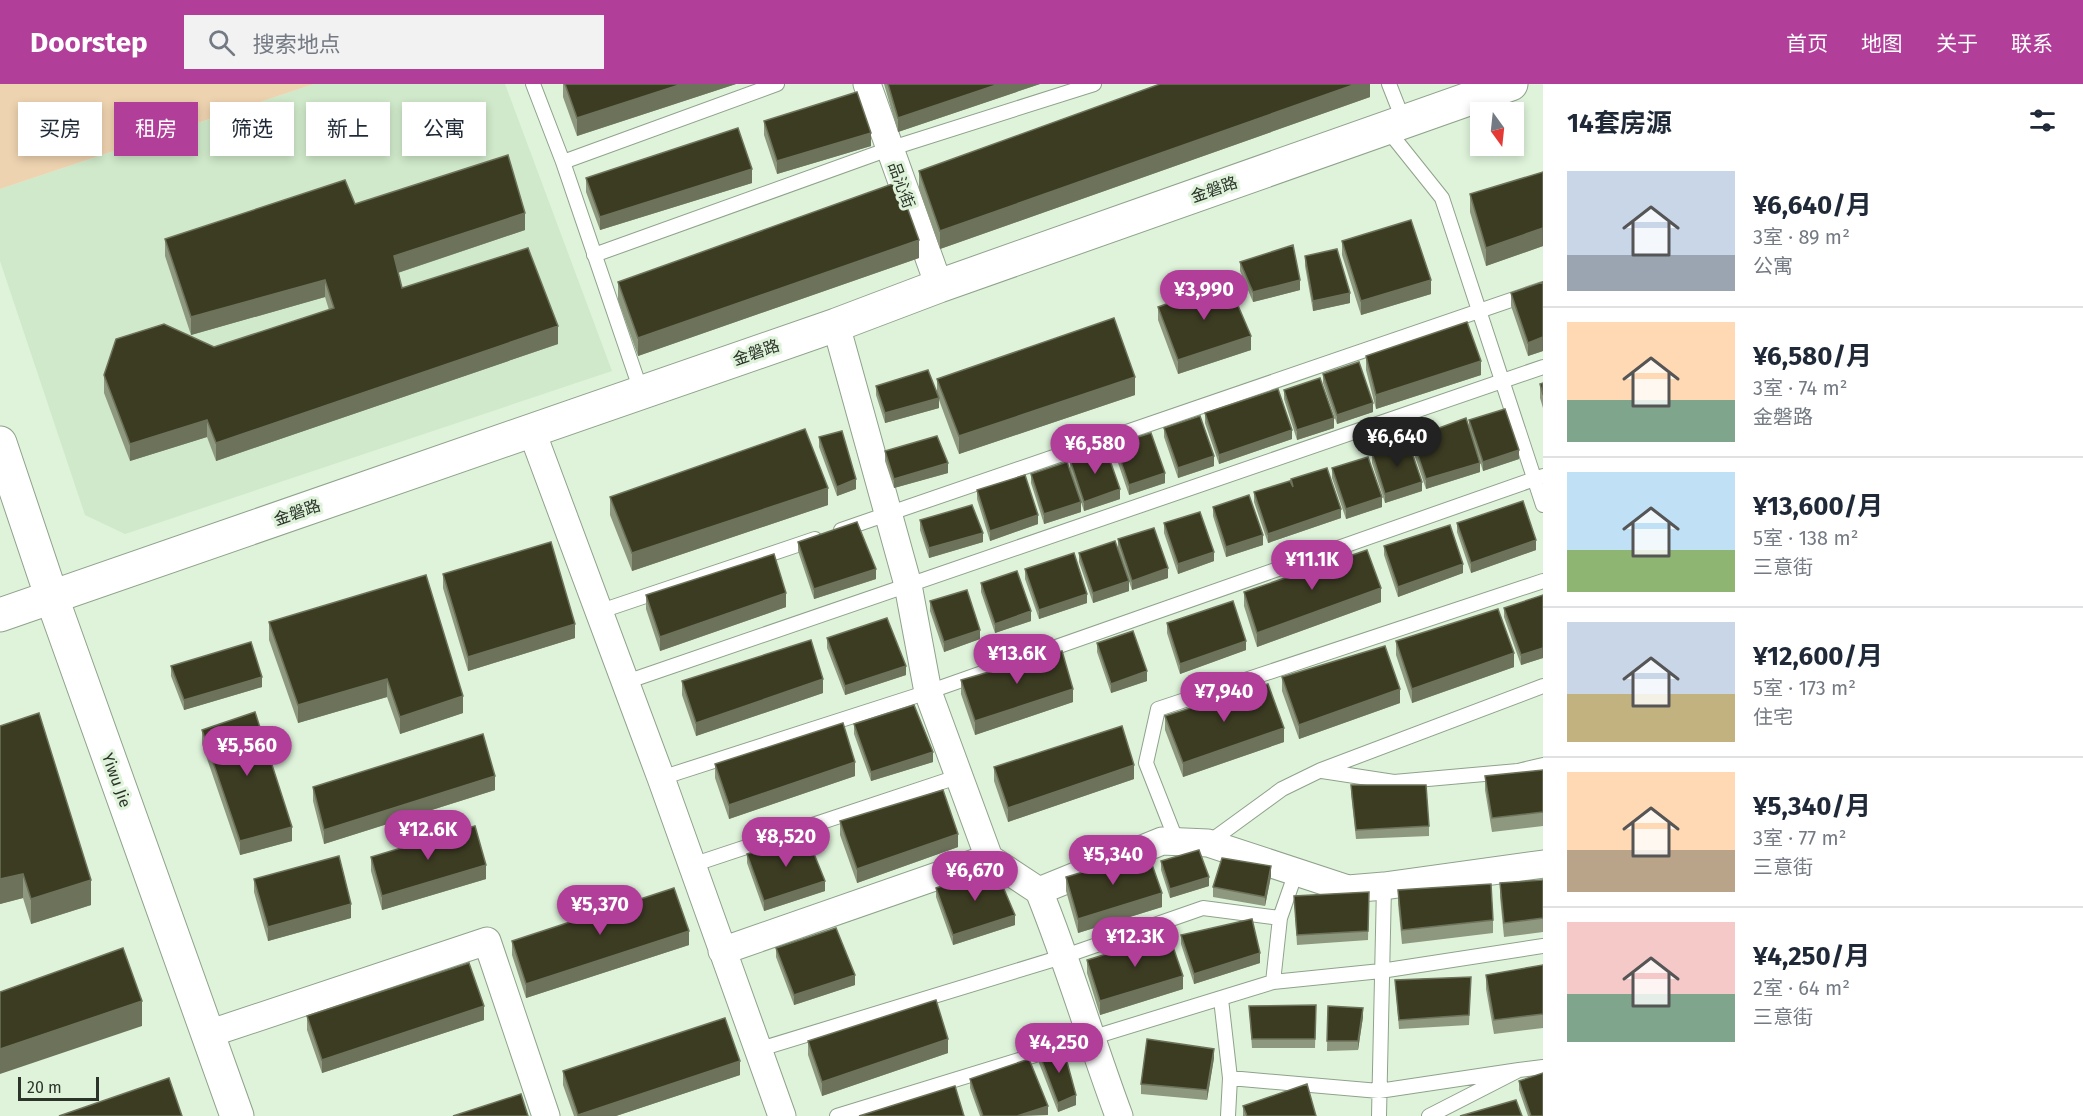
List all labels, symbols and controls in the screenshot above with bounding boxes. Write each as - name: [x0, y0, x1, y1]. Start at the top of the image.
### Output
- search box: [184, 15, 604, 69]
- text: Doorstep: [30, 26, 148, 59]
- icon: search: [205, 26, 238, 59]
- text: 搜索地点: [253, 31, 341, 58]
- text: 首页: [1786, 31, 1828, 57]
- text: 地图: [1861, 31, 1903, 57]
- text: 关于: [1936, 31, 1978, 57]
- text: 联系: [2011, 31, 2053, 57]
- chip: 买房: [18, 102, 102, 156]
- chip: 租房: [114, 102, 198, 156]
- chip: 筛选: [210, 102, 294, 156]
- chip: 新上: [306, 102, 390, 156]
- chip: 公寓: [402, 102, 486, 156]
- north arrow: [1470, 102, 1524, 156]
- map controls: [1470, 102, 1524, 156]
- icon: filters: [2026, 104, 2059, 137]
- text: 14套房源: [1567, 108, 1672, 139]
- street label: 品沁街: [884, 159, 919, 211]
- street label: 金磐路: [1188, 173, 1240, 206]
- text: ¥6,640/月: [1753, 190, 1872, 221]
- icon: home: [1615, 195, 1687, 267]
- text: 3室 · 89 m²: [1753, 225, 1850, 249]
- text: 公寓: [1753, 254, 1793, 278]
- pin: ¥3,990: [1155, 270, 1253, 321]
- text: ¥3,990: [1174, 277, 1234, 301]
- street label: 金磐路: [730, 336, 782, 369]
- text: ¥6,580/月: [1753, 341, 1872, 372]
- icon: home: [1615, 346, 1687, 418]
- text: 3室 · 74 m²: [1753, 376, 1847, 400]
- text: 金磐路: [1753, 405, 1813, 429]
- pin: ¥6,640: [1348, 417, 1446, 468]
- pin: ¥6,580: [1046, 424, 1144, 475]
- text: ¥6,640: [1367, 424, 1427, 448]
- text: ¥6,580: [1064, 431, 1126, 455]
- text: ¥13,600/月: [1753, 491, 1883, 522]
- street label: 金磐路: [271, 496, 323, 529]
- icon: home: [1615, 496, 1687, 568]
- text: 5室 · 138 m²: [1753, 526, 1858, 550]
- pin: ¥11.1K: [1263, 540, 1361, 591]
- text: ¥11.1K: [1285, 547, 1339, 571]
- text: 三意街: [1753, 555, 1813, 579]
- pin: ¥13.6K: [968, 634, 1066, 685]
- text: ¥13.6K: [988, 641, 1046, 665]
- text: ¥12,600/月: [1753, 641, 1883, 672]
- icon: home: [1615, 646, 1687, 718]
- pin: ¥7,940: [1175, 672, 1273, 723]
- text: 5室 · 173 m²: [1753, 676, 1856, 700]
- text: ¥7,940: [1194, 679, 1254, 703]
- text: 住宅: [1753, 705, 1793, 729]
- pin: ¥5,560: [198, 726, 296, 777]
- text: ¥5,560: [217, 733, 277, 757]
- street label: Yiwu Jie: [98, 750, 135, 810]
- text: ¥5,340/月: [1753, 791, 1871, 822]
- icon: home: [1615, 796, 1687, 868]
- pin: ¥12.6K: [379, 810, 477, 861]
- text: ¥12.6K: [399, 817, 457, 841]
- pin: ¥8,520: [737, 817, 835, 868]
- text: ¥8,520: [756, 824, 816, 848]
- text: 3室 · 77 m²: [1753, 826, 1846, 850]
- pin: ¥5,340: [1064, 835, 1162, 886]
- text: ¥5,340: [1083, 842, 1143, 866]
- pin: ¥6,670: [926, 851, 1024, 902]
- text: 三意街: [1753, 855, 1813, 879]
- text: ¥6,670: [946, 858, 1004, 882]
- pin: ¥5,370: [551, 885, 649, 936]
- text: ¥5,370: [571, 892, 629, 916]
- pin: ¥12.3K: [1086, 917, 1184, 968]
- text: ¥12.3K: [1106, 924, 1164, 948]
- text: ¥4,250/月: [1753, 941, 1870, 972]
- icon: home: [1615, 946, 1687, 1018]
- text: 2室 · 64 m²: [1753, 976, 1850, 1000]
- text: 三意街: [1753, 1005, 1813, 1029]
- pin: ¥4,250: [1010, 1023, 1108, 1074]
- text: ¥4,250: [1029, 1030, 1089, 1054]
- scale bar: [18, 1074, 99, 1102]
- text: 20 m: [27, 1078, 62, 1097]

